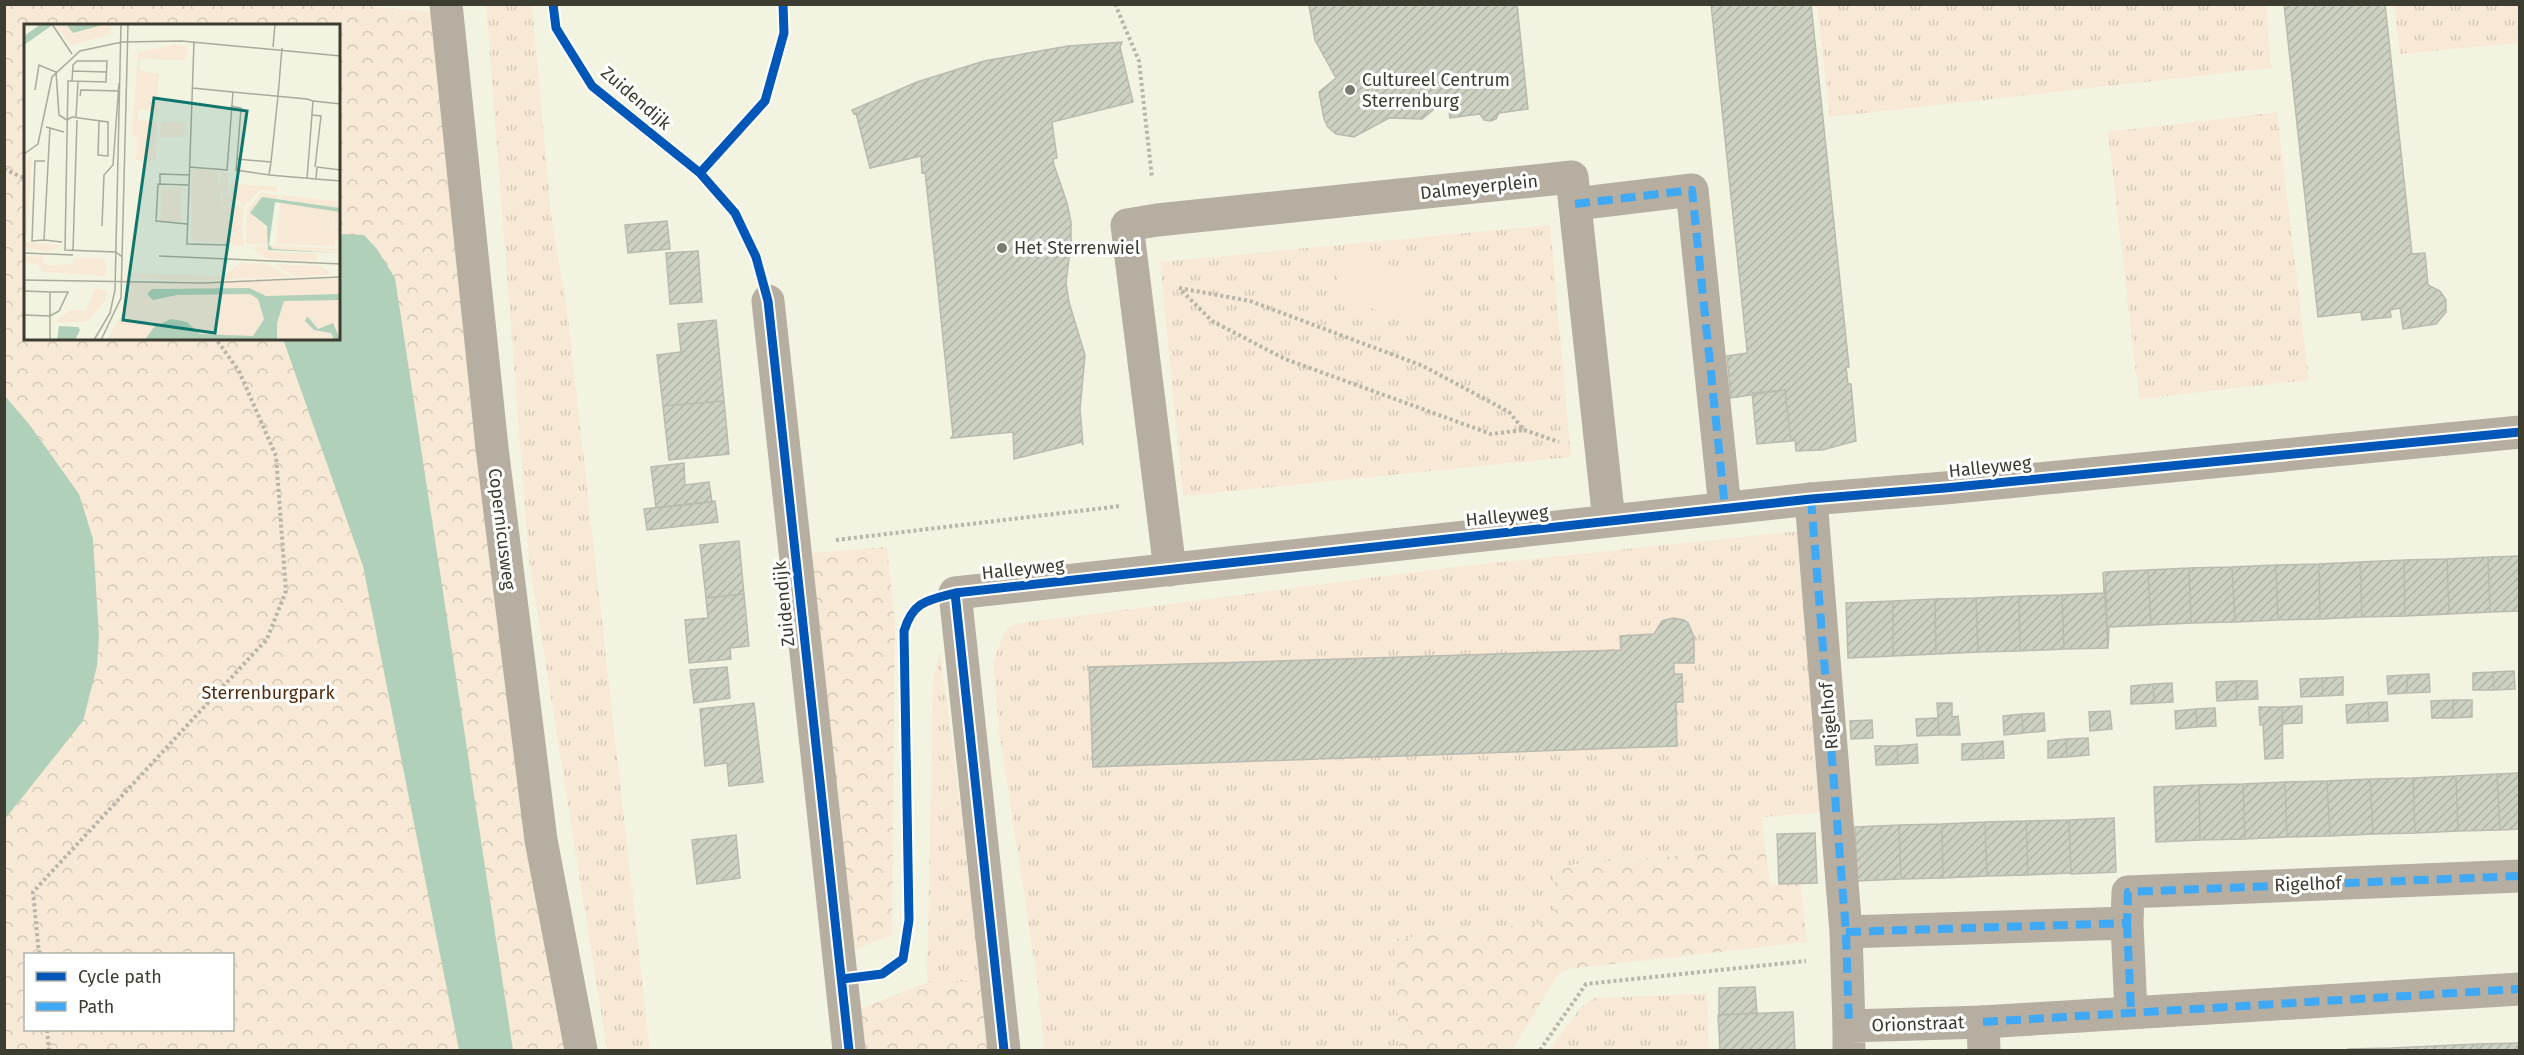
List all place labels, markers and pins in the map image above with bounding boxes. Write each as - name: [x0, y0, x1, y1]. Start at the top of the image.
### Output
- place label: Cultureel Centrum Sterrenburg: [1362, 69, 1510, 112]
- marker: Cultureel Centrum Sterrenburg: [1343, 83, 1357, 97]
- place label: Het Sterrenwiel: [1014, 237, 1140, 259]
- marker: Het Sterrenwiel: [995, 241, 1009, 255]

